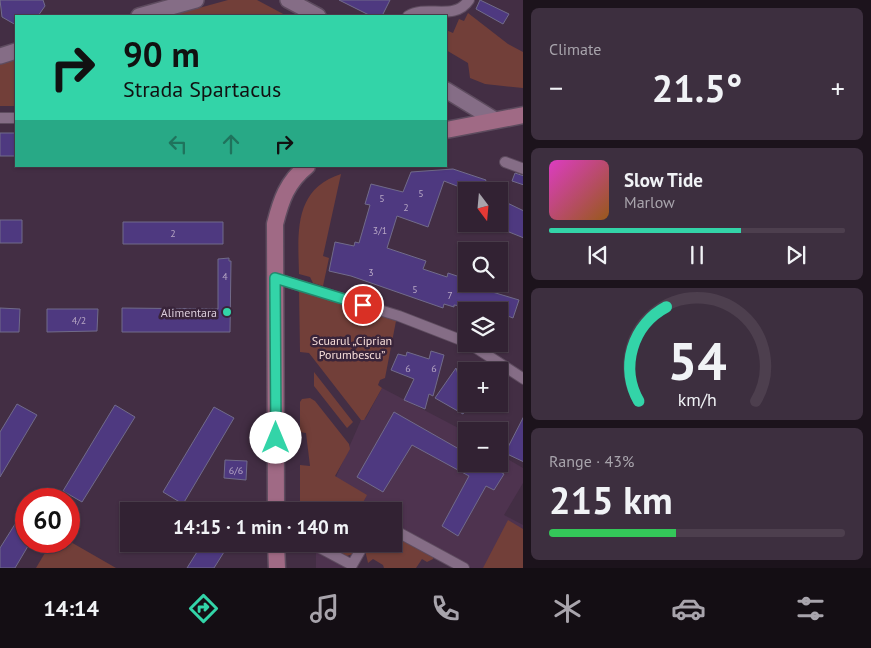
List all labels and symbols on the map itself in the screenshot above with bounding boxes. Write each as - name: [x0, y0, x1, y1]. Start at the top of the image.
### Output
- north arrow: [458, 182, 508, 232]
- house number: 5: [418, 187, 424, 200]
- house number: 5: [379, 192, 385, 205]
- house number: 2: [403, 201, 409, 214]
- house number: 3/1: [373, 224, 387, 237]
- house number: 2: [170, 227, 176, 240]
- house number: 3: [368, 266, 374, 279]
- house number: 4: [222, 270, 228, 283]
- house number: 5: [412, 283, 418, 296]
- pin: [342, 284, 384, 326]
- house number: 7: [447, 289, 453, 302]
- place label: Alimentara: [161, 305, 217, 320]
- marker: Alimentara: [221, 306, 233, 318]
- house number: 4/2: [72, 314, 86, 327]
- park label: Scuarul „Ciprian Porumbescu”: [312, 333, 392, 362]
- house number: 6: [405, 362, 411, 375]
- house number: 6: [431, 362, 437, 375]
- position arrow: [249, 411, 301, 463]
- house number: 6/6: [229, 464, 243, 477]
- speed limit sign: 60: [15, 488, 80, 553]

